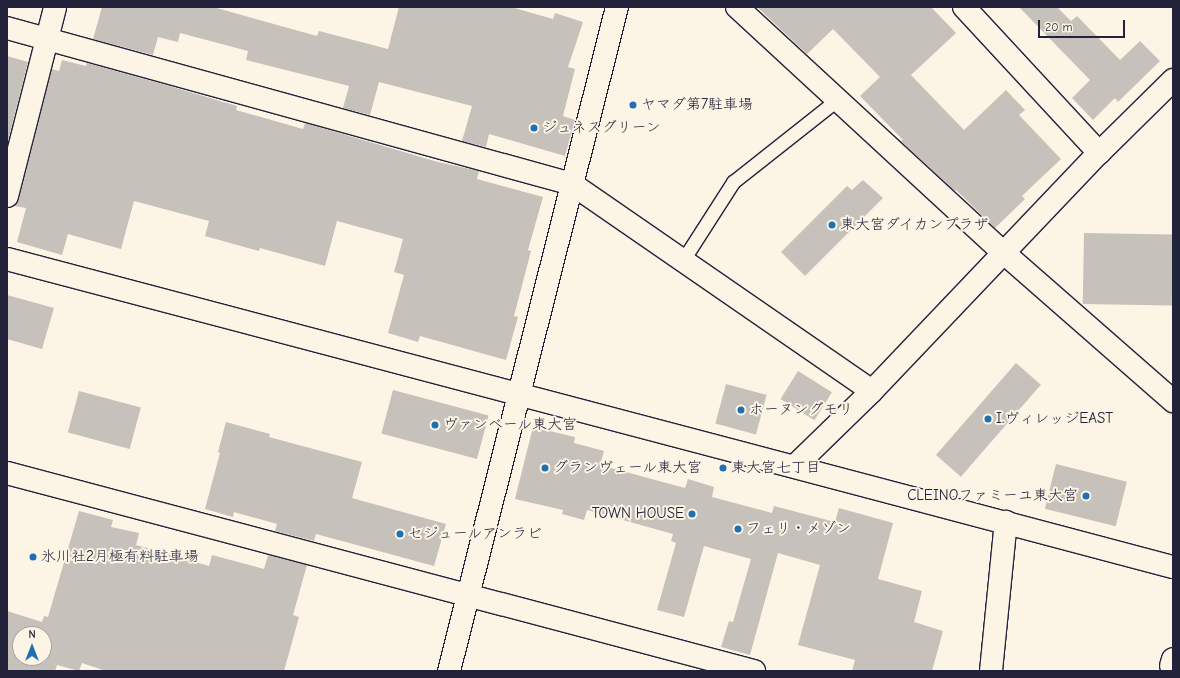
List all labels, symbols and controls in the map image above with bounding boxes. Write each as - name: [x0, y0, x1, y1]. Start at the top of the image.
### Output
- scale bar: [1040, 12, 1127, 38]
- text: 20 m: [1045, 20, 1073, 34]
- place label: ヤマダ第7駐車場: [641, 96, 753, 114]
- marker: ヤマダ第7駐車場: [628, 100, 638, 110]
- place label: ジュネスグリーン: [542, 119, 662, 137]
- marker: ジュネスグリーン: [529, 123, 539, 133]
- place label: 東大宮ダイカンプラザ: [840, 216, 990, 234]
- marker: 東大宮ダイカンプラザ: [827, 220, 837, 230]
- place label: ホーヌングモリ: [749, 401, 854, 419]
- marker: ホーヌングモリ: [736, 405, 746, 415]
- place label: I.ヴィレッジEAST: [996, 410, 1113, 428]
- marker: I.ヴィレッジEAST: [983, 414, 993, 424]
- place label: ヴァンベール東大宮: [443, 416, 578, 434]
- marker: ヴァンベール東大宮: [430, 420, 440, 430]
- place label: グランヴェール東大宮: [553, 459, 703, 477]
- place label: 東大宮七丁目: [731, 459, 821, 477]
- marker: グランヴェール東大宮: [540, 463, 550, 473]
- marker: 東大宮七丁目: [718, 463, 728, 473]
- place label: CLEINOファミーユ東大宮: [907, 487, 1078, 505]
- marker: CLEINOファミーユ東大宮: [1081, 491, 1091, 501]
- place label: TOWN HOUSE: [592, 505, 684, 523]
- marker: TOWN HOUSE: [687, 509, 697, 519]
- place label: フェリ・メゾン: [746, 520, 851, 538]
- marker: フェリ・メゾン: [733, 524, 743, 534]
- place label: セジュールアンラビ: [408, 525, 543, 543]
- marker: セジュールアンラビ: [395, 529, 405, 539]
- place label: 氷川社2月極有料駐車場: [41, 548, 199, 566]
- marker: 氷川社2月極有料駐車場: [28, 552, 38, 562]
- north arrow: [12, 626, 52, 666]
- text: N: [28, 628, 36, 641]

